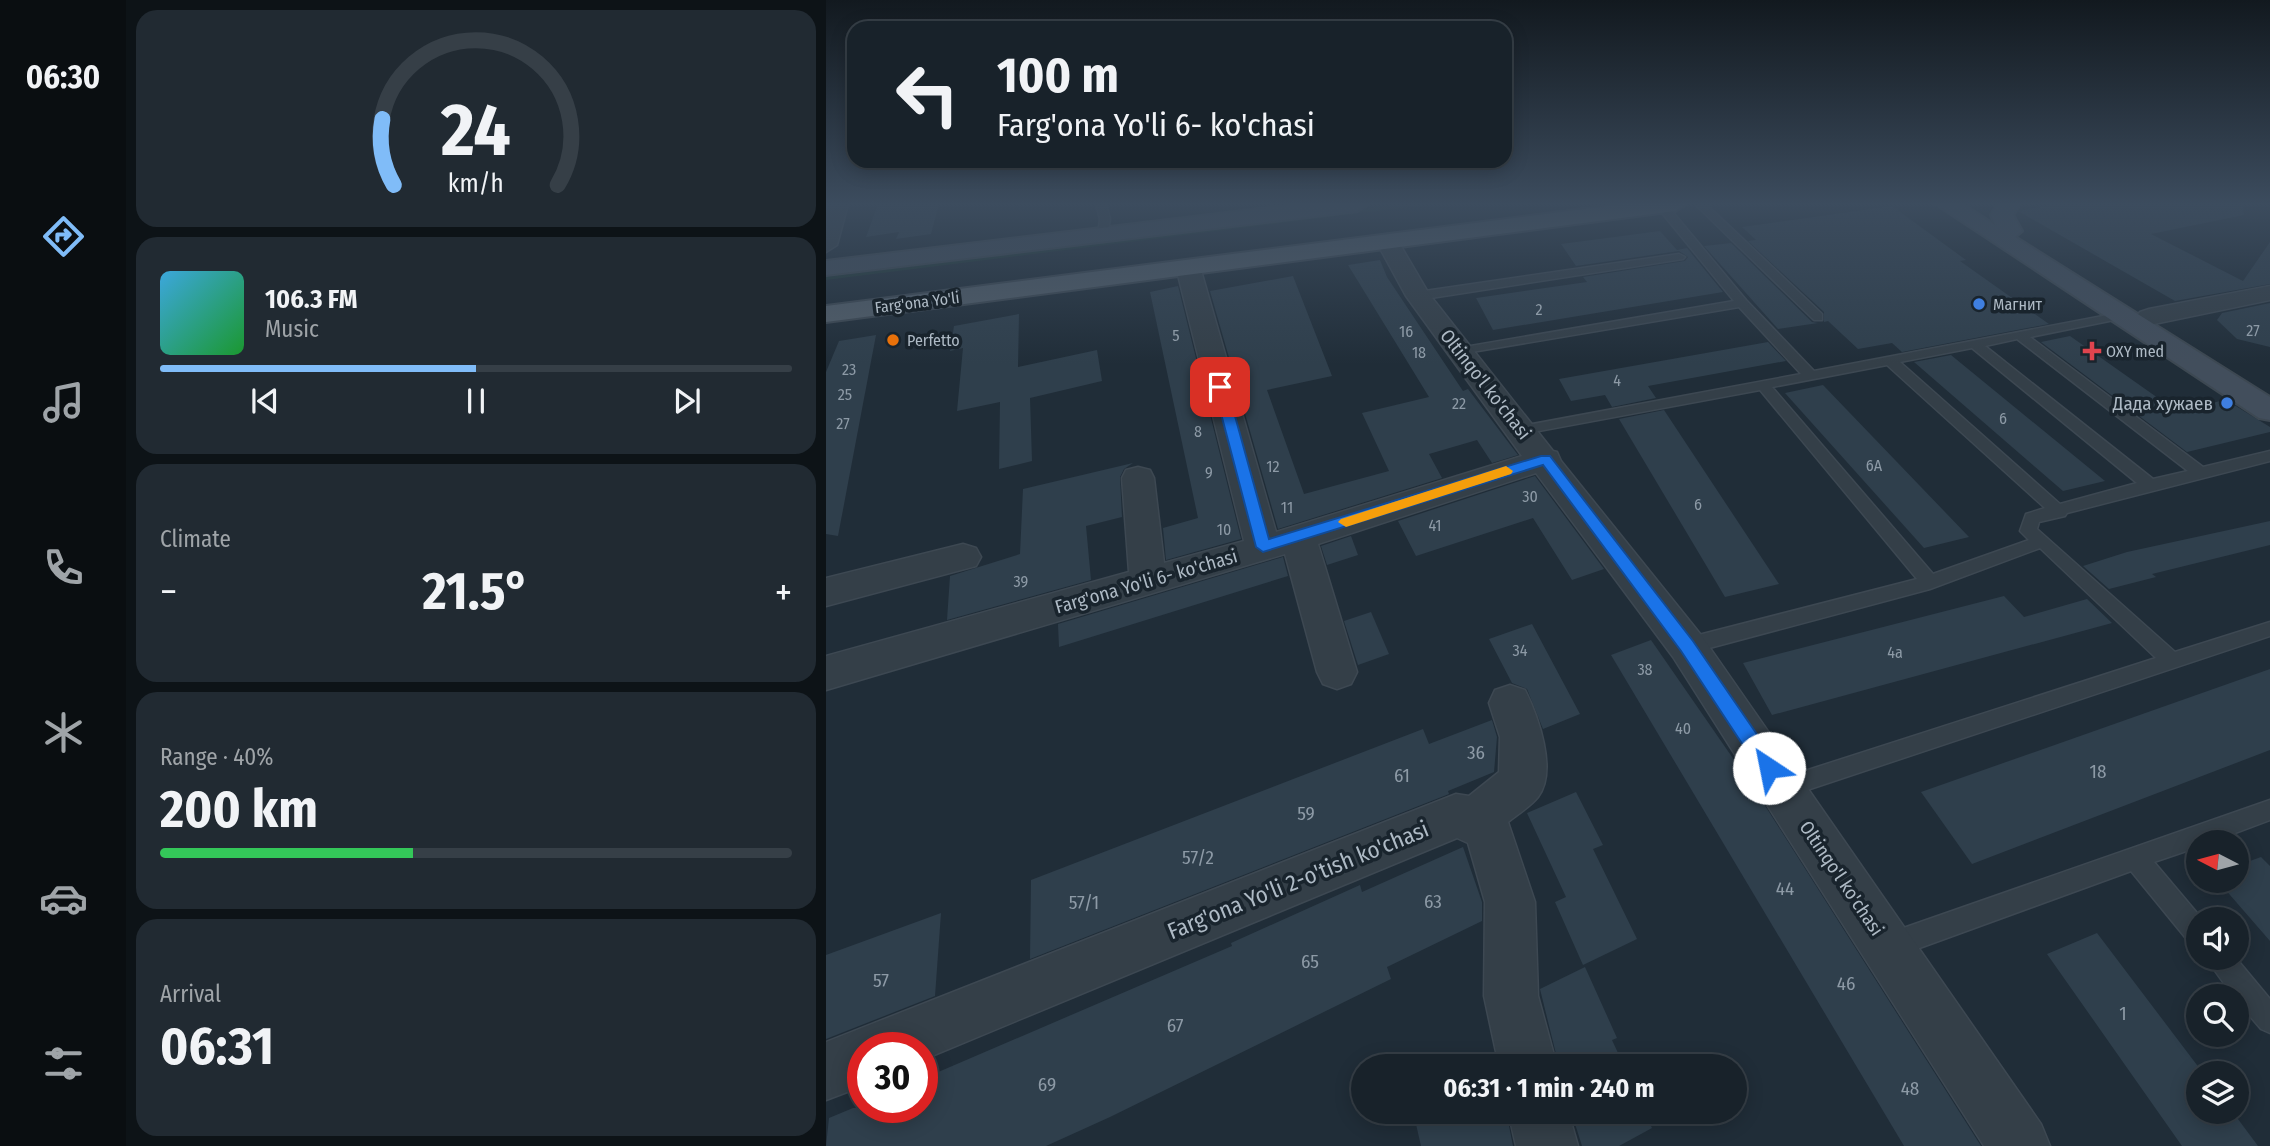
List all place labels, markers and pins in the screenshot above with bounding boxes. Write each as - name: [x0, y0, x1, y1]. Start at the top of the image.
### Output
- place label: Магнит: [1993, 295, 2043, 314]
- marker: Магнит: [1971, 296, 1987, 312]
- place label: Perfetto: [907, 331, 960, 350]
- marker: Perfetto: [885, 332, 901, 348]
- place label: OXY med: [2106, 342, 2164, 361]
- marker: OXY med: [2084, 343, 2100, 359]
- pin: [1190, 357, 1250, 417]
- place label: Дада хужаев: [2112, 392, 2213, 415]
- marker: Дада хужаев: [2219, 395, 2235, 411]

